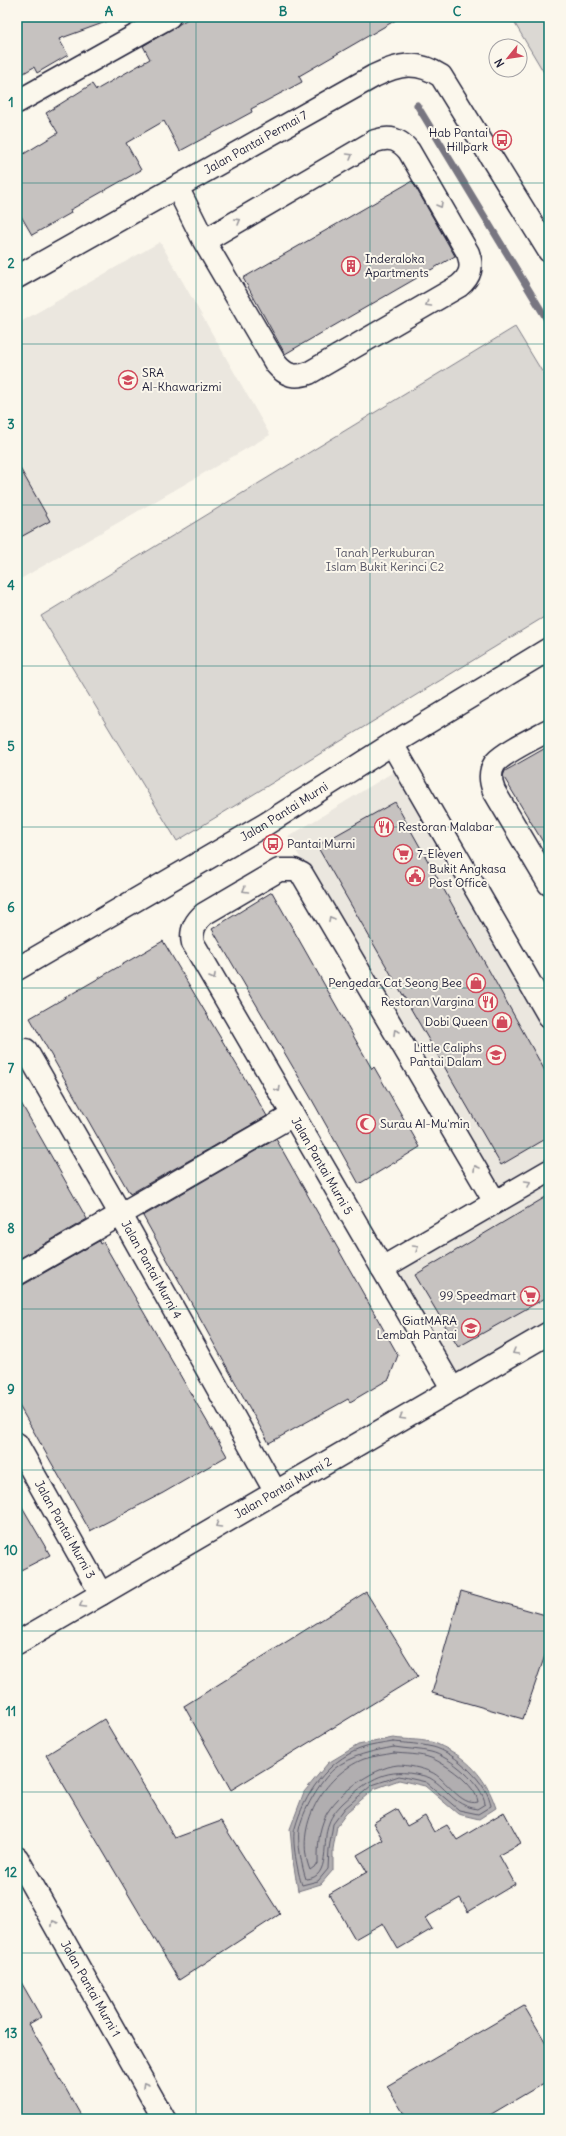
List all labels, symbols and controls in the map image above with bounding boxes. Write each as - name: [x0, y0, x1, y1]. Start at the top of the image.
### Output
- text: A: [105, 3, 114, 20]
- text: B: [279, 3, 288, 20]
- text: C: [453, 3, 462, 20]
- north arrow: [488, 38, 528, 78]
- text: N: [491, 56, 507, 70]
- text: 1: [8, 94, 14, 111]
- street label: Jalan Pantai Permai 7: [201, 107, 310, 177]
- place label: Hab Pantai Hillpark: [429, 125, 488, 154]
- bus stop icon: Hab Pantai Hillpark: [491, 129, 513, 151]
- one-way arrow: [346, 153, 354, 160]
- one-way arrow: [436, 201, 443, 208]
- one-way arrow: [234, 219, 241, 226]
- place label: Inderaloka Apartments: [365, 251, 429, 280]
- text: 2: [7, 255, 15, 272]
- building icon: Inderaloka Apartments: [340, 255, 362, 277]
- one-way arrow: [425, 300, 432, 307]
- place label: SRA Al-Khawarizmi: [142, 365, 222, 394]
- school or university icon: SRA Al-Khawarizmi: [117, 369, 139, 391]
- text: 3: [7, 416, 15, 433]
- park label: Tanah Perkuburan Islam Bukit Kerinci C2: [326, 545, 445, 574]
- text: 4: [7, 577, 15, 594]
- text: 5: [7, 738, 15, 755]
- street label: Jalan Pantai Murni: [239, 779, 331, 845]
- restaurant icon: Restoran Malabar: [373, 816, 395, 838]
- place label: Restoran Malabar: [398, 819, 494, 834]
- bus stop icon: Pantai Murni: [262, 833, 284, 855]
- place label: Pantai Murni: [287, 837, 355, 851]
- supermarket icon: 7-Eleven: [392, 843, 414, 865]
- place label: 7-Eleven: [417, 846, 463, 861]
- place label: Bukit Angkasa Post Office: [429, 861, 506, 890]
- public building icon: Bukit Angkasa Post Office: [404, 865, 426, 887]
- one-way arrow: [242, 885, 249, 892]
- text: 6: [7, 899, 15, 916]
- one-way arrow: [328, 916, 335, 923]
- shop icon: Pengedar Cat Seong Bee: [465, 972, 487, 994]
- one-way arrow: [208, 973, 215, 980]
- place label: Pengedar Cat Seong Bee: [328, 975, 462, 990]
- restaurant icon: Restoran Vargina: [477, 991, 499, 1013]
- place label: Restoran Vargina: [381, 994, 474, 1009]
- shop icon: Dobi Queen: [491, 1011, 513, 1033]
- place label: Dobi Queen: [425, 1014, 488, 1029]
- one-way arrow: [394, 1029, 401, 1036]
- place label: Little Caliphs Pantai Dalam: [410, 1040, 482, 1069]
- school or university icon: Little Caliphs Pantai Dalam: [485, 1044, 507, 1066]
- text: 7: [8, 1060, 15, 1077]
- one-way arrow: [273, 1085, 281, 1092]
- mosque icon: Surau Al-Mu'min: [355, 1113, 377, 1135]
- street label: Jalan Pantai Murni 5: [288, 1114, 357, 1217]
- place label: Surau Al-Mu'min: [380, 1116, 470, 1131]
- one-way arrow: [473, 1165, 480, 1172]
- one-way arrow: [524, 1180, 531, 1187]
- street label: Jalan Pantai Murni 4: [118, 1218, 185, 1321]
- text: 8: [7, 1220, 15, 1237]
- one-way arrow: [411, 1246, 419, 1253]
- supermarket icon: 99 Speedmart: [519, 1285, 541, 1307]
- place label: 99 Speedmart: [440, 1288, 516, 1303]
- place label: GiatMARA Lembah Pantai: [376, 1313, 457, 1342]
- school or university icon: GiatMARA Lembah Pantai: [460, 1317, 482, 1339]
- one-way arrow: [512, 1348, 519, 1355]
- text: 9: [7, 1381, 15, 1398]
- one-way arrow: [399, 1412, 406, 1419]
- street label: Jalan Pantai Murni 2: [232, 1453, 335, 1522]
- street label: Jalan Pantai Murni 3: [32, 1477, 99, 1581]
- one-way arrow: [215, 1520, 222, 1528]
- text: 10: [4, 1542, 18, 1559]
- one-way arrow: [79, 1601, 86, 1608]
- text: 11: [6, 1703, 16, 1720]
- text: 12: [5, 1864, 17, 1881]
- one-way arrow: [51, 1920, 59, 1927]
- street label: Jalan Pantai Murni 1: [58, 1938, 124, 2039]
- text: 13: [5, 2025, 17, 2042]
- one-way arrow: [142, 2082, 149, 2089]

